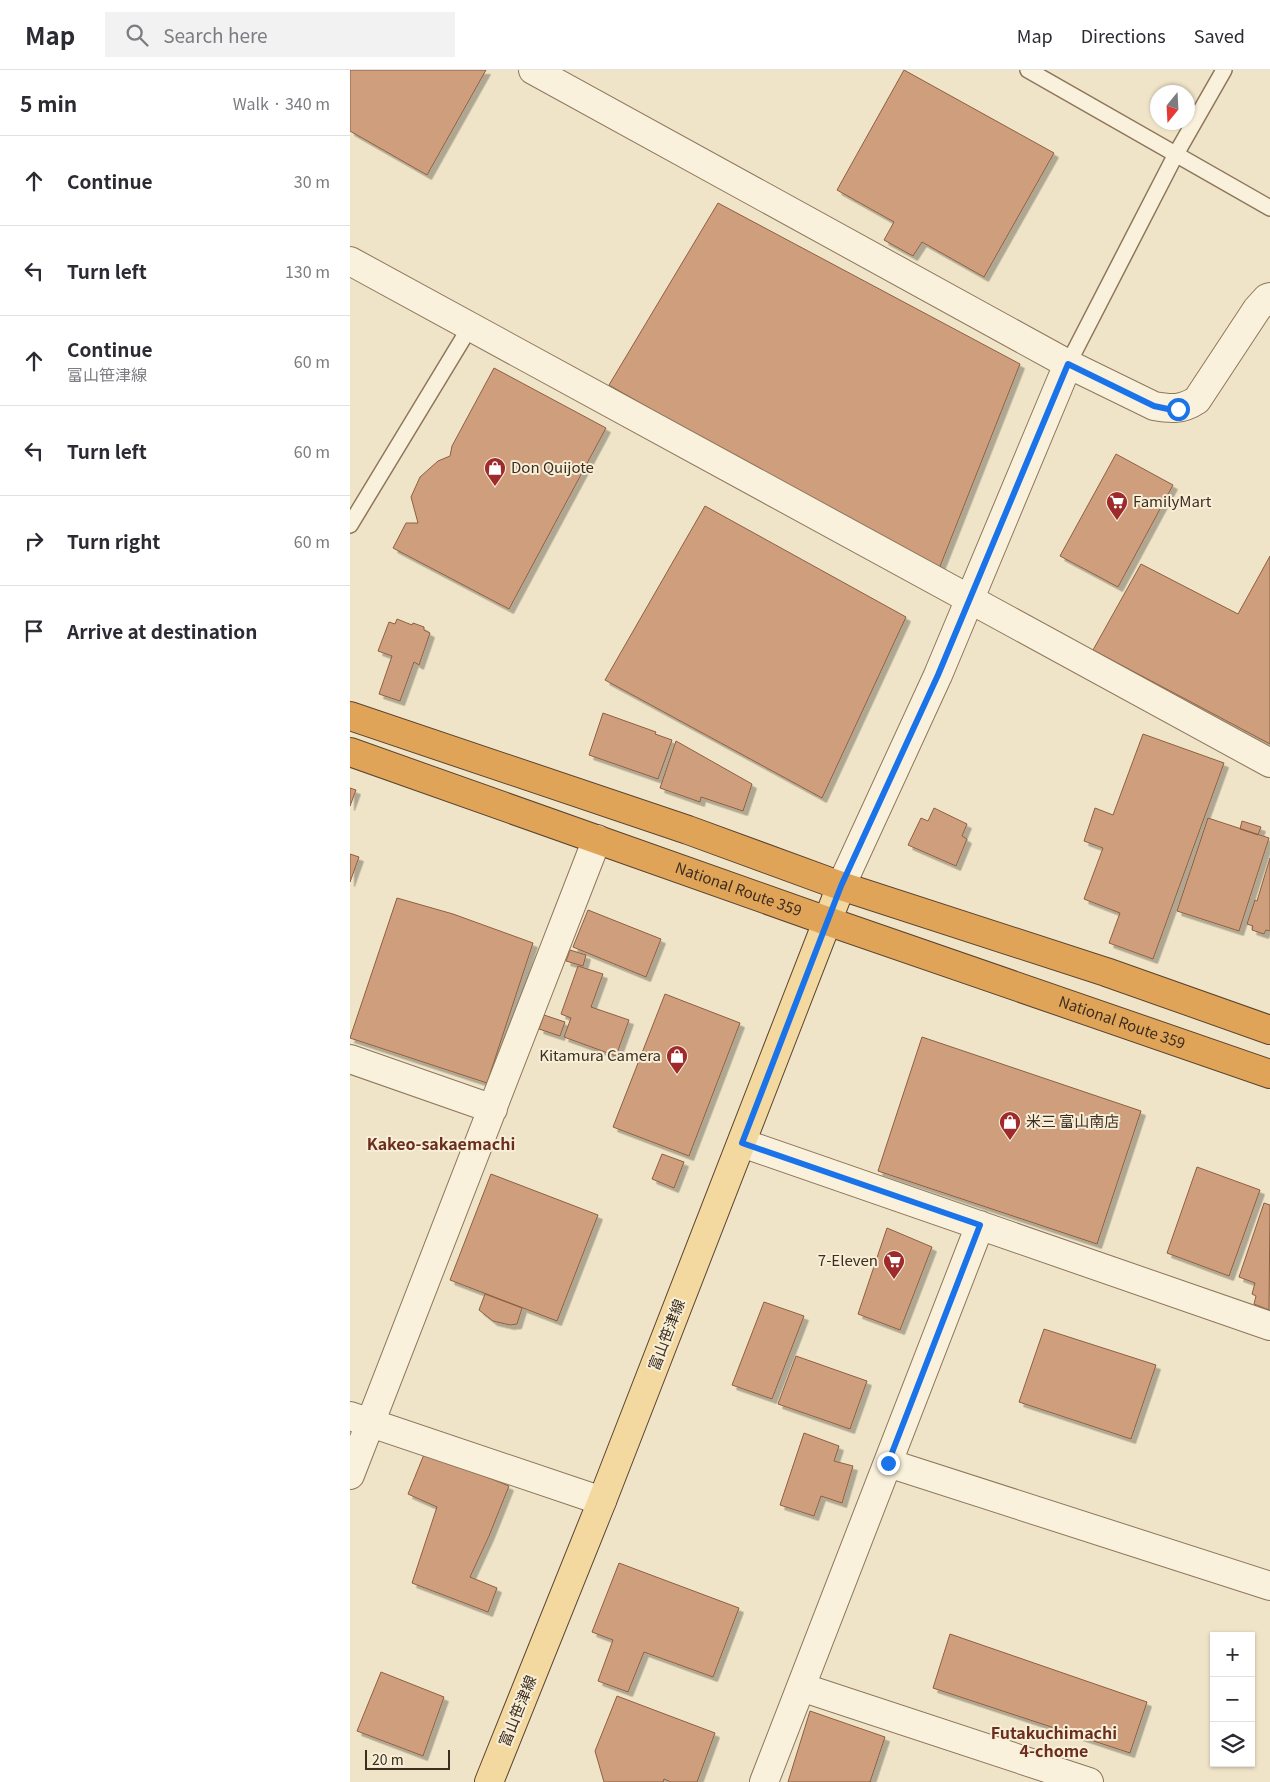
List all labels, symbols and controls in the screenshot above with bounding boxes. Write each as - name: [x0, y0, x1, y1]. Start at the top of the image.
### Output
- search box: [105, 12, 455, 57]
- text: Map: [25, 17, 75, 52]
- icon: search: [123, 21, 151, 49]
- text: Search here: [163, 21, 268, 48]
- text: Map: [1017, 22, 1053, 48]
- text: Directions: [1081, 22, 1166, 48]
- text: Saved: [1194, 22, 1245, 48]
- north arrow: [1150, 85, 1195, 130]
- text: 5 min: [20, 88, 77, 118]
- text: Walk · 340 m: [233, 91, 330, 115]
- icon: ahead: [20, 167, 48, 195]
- text: Continue: [67, 167, 153, 194]
- text: 30 m: [294, 169, 330, 193]
- icon: left: [20, 257, 48, 285]
- text: Turn left: [67, 257, 147, 284]
- text: 130 m: [285, 259, 330, 283]
- text: Continue: [67, 335, 153, 362]
- icon: ahead: [20, 347, 48, 375]
- text: 60 m: [294, 349, 330, 373]
- text: 富山笹津線: [67, 362, 147, 386]
- route start: [1167, 398, 1190, 421]
- icon: left: [20, 437, 48, 465]
- text: Turn left: [67, 437, 147, 464]
- text: 60 m: [294, 439, 330, 463]
- shop icon: Don Quijote: [483, 456, 507, 487]
- place label: Don Quijote: [511, 456, 594, 477]
- supermarket icon: FamilyMart: [1105, 490, 1129, 521]
- place label: FamilyMart: [1133, 490, 1212, 511]
- icon: right: [20, 527, 48, 555]
- text: Turn right: [67, 527, 160, 554]
- text: 60 m: [294, 529, 330, 553]
- icon: arrive: [20, 617, 48, 645]
- text: Arrive at destination: [67, 617, 257, 644]
- street label: National Route 359: [673, 856, 805, 920]
- street label: National Route 359: [1056, 990, 1189, 1053]
- place label: Kitamura Camera: [539, 1044, 661, 1065]
- shop icon: Kitamura Camera: [665, 1044, 689, 1075]
- shop icon: 米三 富山南店: [998, 1110, 1022, 1141]
- place label: 米三 富山南店: [1026, 1110, 1119, 1131]
- district label: Kakeo-sakaemachi: [367, 1131, 515, 1155]
- place label: 7-Eleven: [818, 1249, 878, 1270]
- supermarket icon: 7-Eleven: [882, 1249, 906, 1280]
- street label: 富山笹津線: [642, 1296, 689, 1373]
- route end: [877, 1452, 900, 1475]
- map controls: [1210, 1632, 1255, 1767]
- button: +: [1210, 1632, 1255, 1677]
- street label: 富山笹津線: [493, 1672, 540, 1749]
- button: −: [1210, 1677, 1255, 1722]
- district label: Futakuchimachi 4-chome: [991, 1720, 1117, 1762]
- button: layers: [1210, 1722, 1255, 1767]
- scale bar: [365, 1747, 450, 1770]
- text: 20 m: [372, 1749, 404, 1769]

